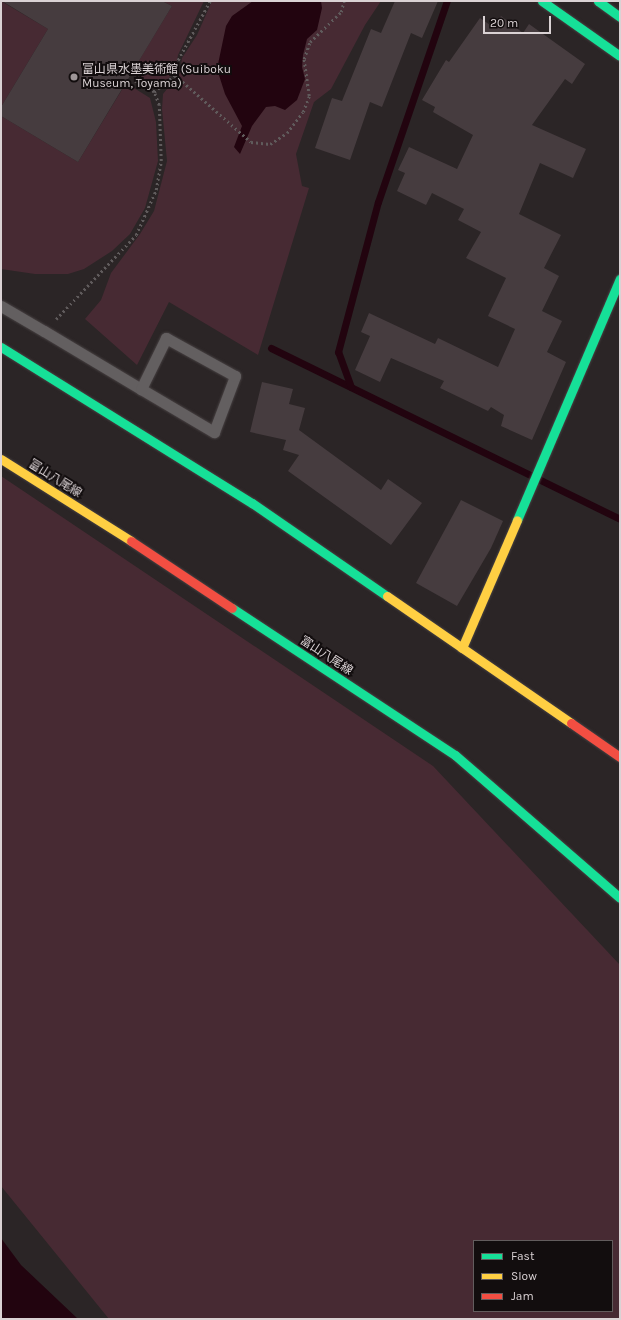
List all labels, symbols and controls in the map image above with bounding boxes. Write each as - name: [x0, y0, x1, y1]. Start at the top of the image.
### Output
- scale bar: [485, 8, 553, 34]
- text: 20 m: [490, 16, 518, 30]
- place label: 富山県水墨美術館 (Suiboku Museum, Toyama): [82, 63, 231, 91]
- marker: 富山県水墨美術館 (Suiboku Museum, Toyama): [69, 72, 79, 82]
- street label: 富山八尾線: [26, 457, 84, 501]
- street label: 富山八尾線: [297, 634, 355, 678]
- legend: [473, 1240, 613, 1312]
- text: Fast: [511, 1249, 534, 1263]
- text: Slow: [511, 1269, 537, 1283]
- text: Jam: [511, 1289, 534, 1303]

